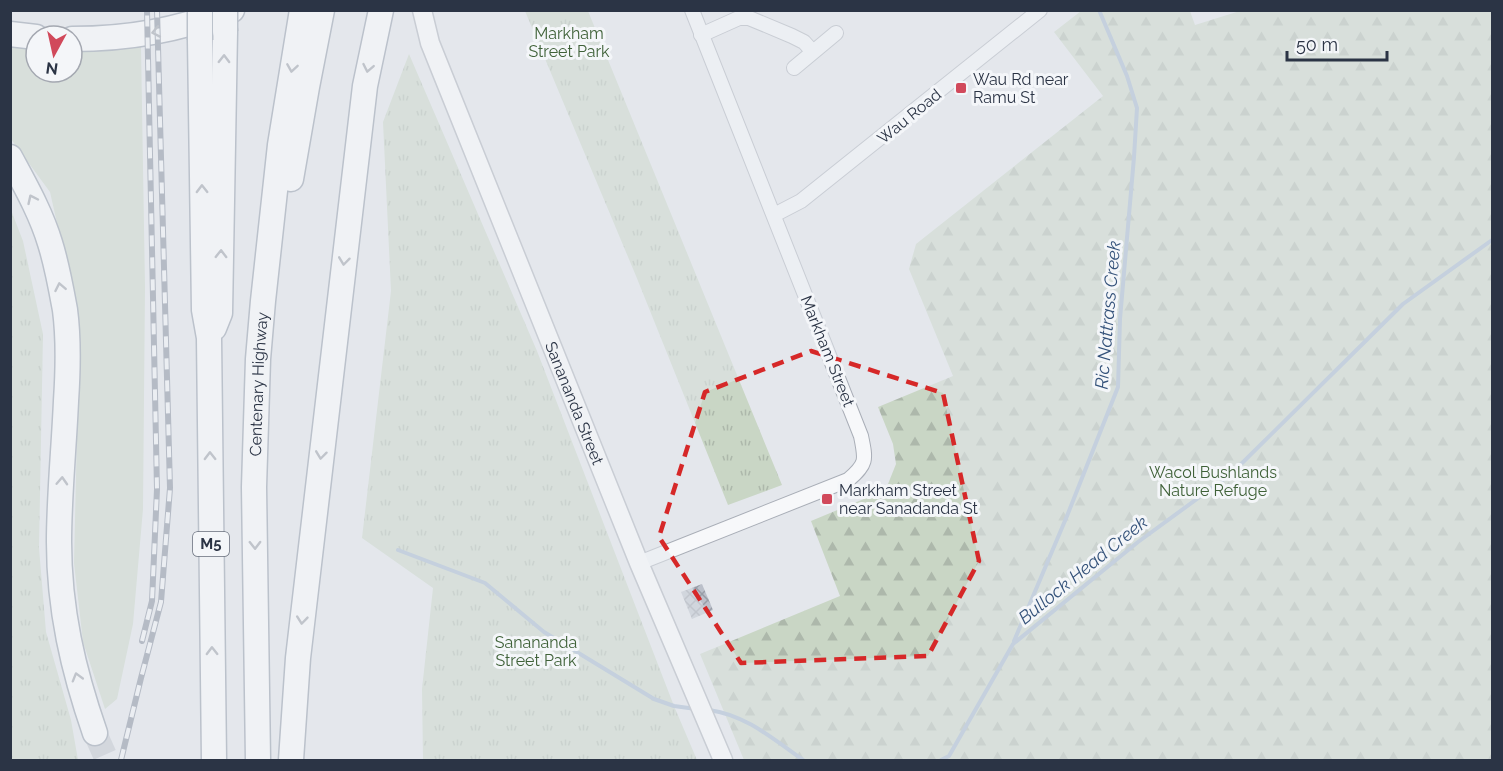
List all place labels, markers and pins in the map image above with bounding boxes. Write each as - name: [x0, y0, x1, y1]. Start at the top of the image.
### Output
- place label: Wau Rd near Ramu St: [973, 70, 1069, 107]
- marker: Wau Rd near Ramu St: [954, 81, 968, 95]
- place label: Markham Street near Sanadanda St: [839, 481, 979, 518]
- marker: Markham Street near Sanadanda St: [820, 492, 834, 506]

